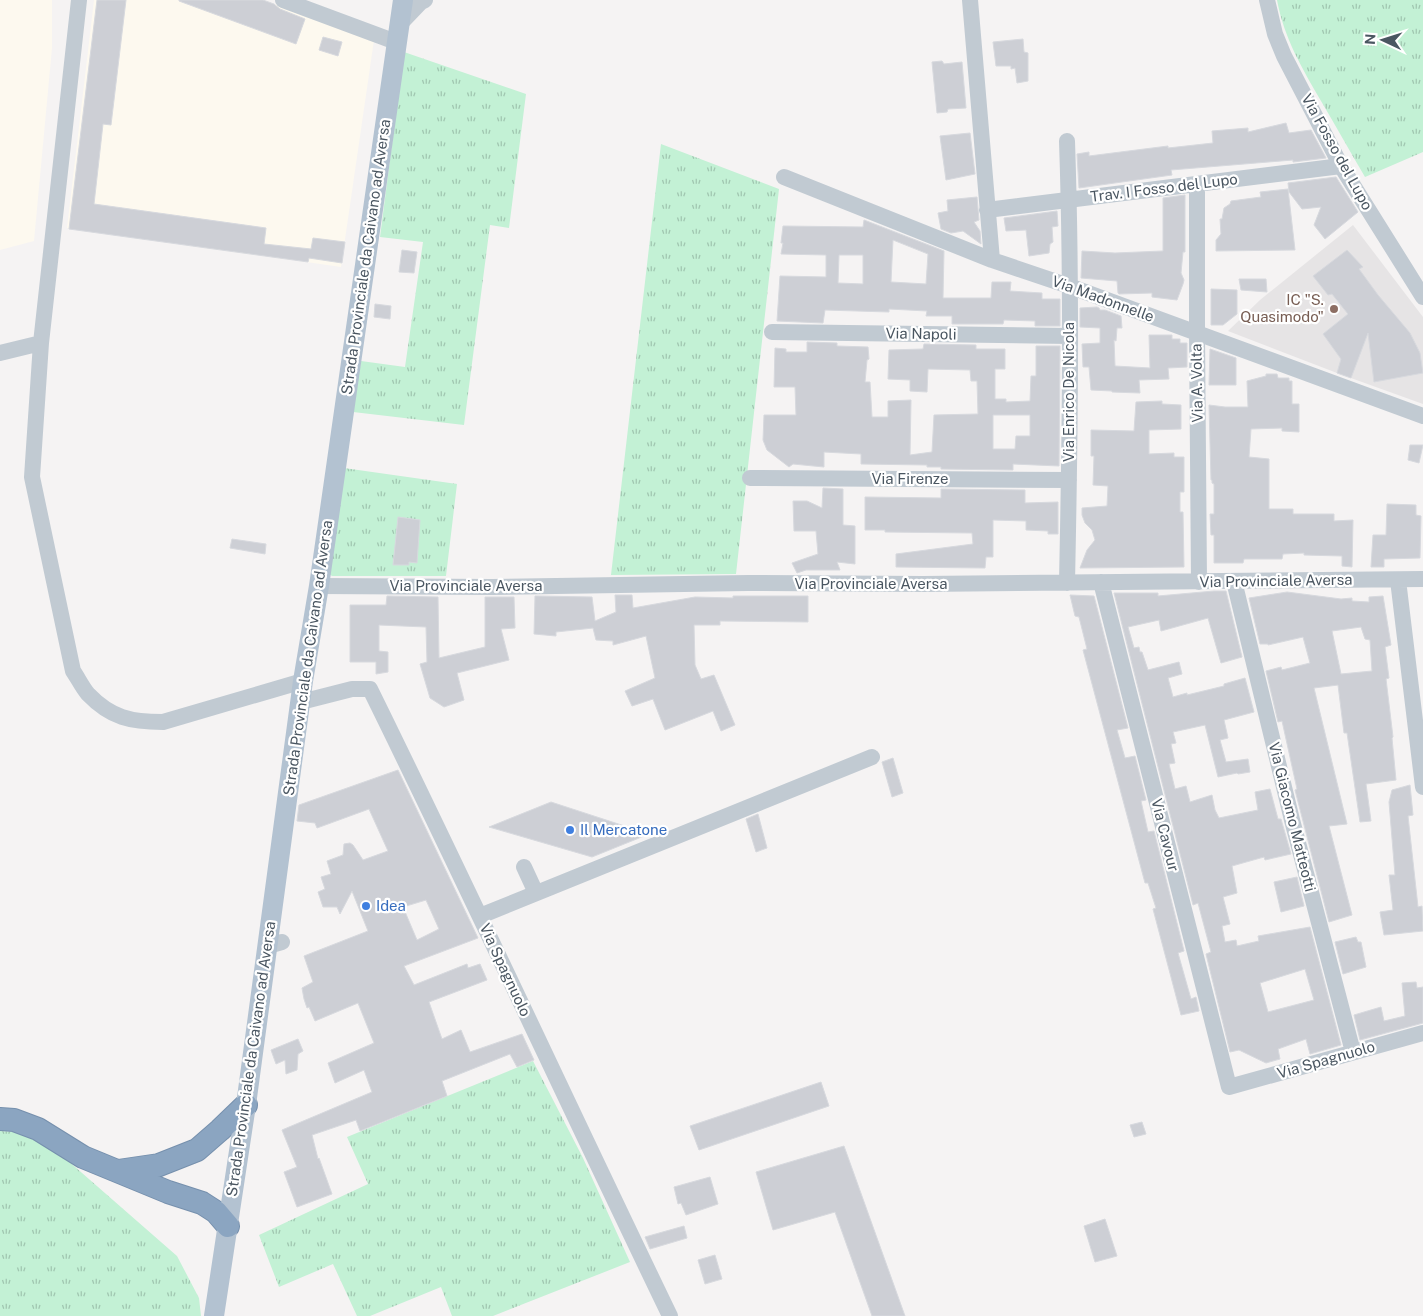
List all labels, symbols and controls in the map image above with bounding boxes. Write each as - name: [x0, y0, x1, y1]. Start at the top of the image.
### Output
- north arrow: [1358, 15, 1408, 65]
- text: N: [1362, 33, 1378, 45]
- street label: Via Fosso del Lupo: [1298, 91, 1376, 213]
- street label: Strada Provinciale da Caivano ad Aversa: [338, 118, 393, 396]
- street label: Trav. I Fosso del Lupo: [1089, 170, 1239, 205]
- street label: Via Madonnelle: [1050, 272, 1157, 325]
- place label: IC "S. Quasimodo": [1240, 291, 1324, 325]
- marker: IC "S. Quasimodo": [1328, 303, 1340, 315]
- street label: Via Enrico De Nicola: [1060, 322, 1077, 462]
- street label: Via Napoli: [885, 324, 957, 343]
- street label: Via A. Volta: [1187, 343, 1206, 423]
- street label: Via Firenze: [872, 470, 948, 487]
- street label: Strada Provinciale da Caivano ad Aversa: [280, 519, 335, 797]
- street label: Via Provinciale Aversa: [1199, 571, 1353, 590]
- street label: Via Provinciale Aversa: [794, 575, 948, 592]
- street label: Via Provinciale Aversa: [389, 577, 543, 594]
- street label: Via Giacomo Matteotti: [1266, 740, 1319, 893]
- street label: Via Cavour: [1148, 797, 1183, 873]
- place label: Il Mercatone: [580, 821, 667, 838]
- marker: Il Mercatone: [564, 824, 576, 836]
- place label: Idea: [376, 897, 406, 914]
- marker: Idea: [360, 900, 372, 912]
- street label: Strada Provinciale da Caivano ad Aversa: [223, 920, 278, 1198]
- street label: Via Spagnuolo: [476, 921, 534, 1019]
- street label: Via Spagnuolo: [1275, 1037, 1377, 1082]

